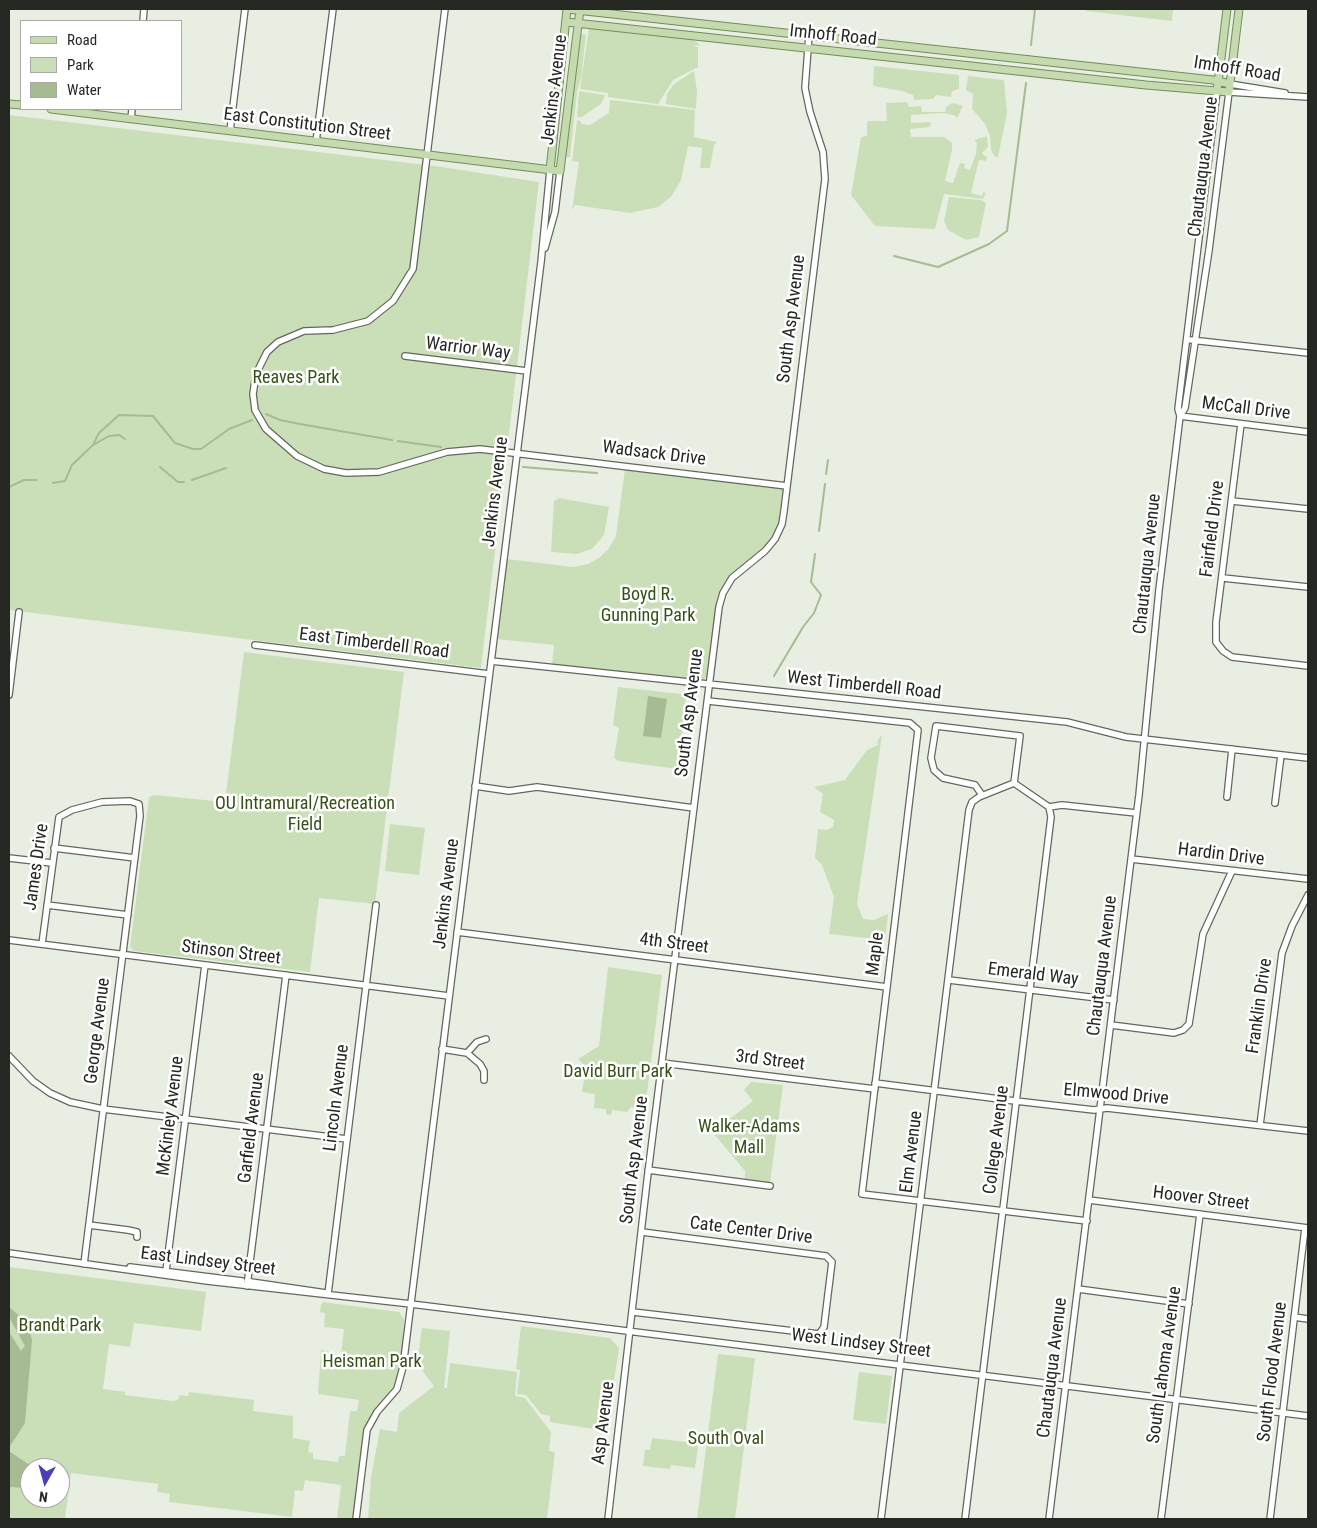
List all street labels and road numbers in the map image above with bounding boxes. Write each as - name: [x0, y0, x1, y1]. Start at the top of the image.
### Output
- street label: Imhoff Road: [788, 21, 878, 51]
- street label: Jenkins Avenue: [538, 34, 572, 146]
- street label: Imhoff Road: [1192, 52, 1282, 88]
- street label: Chautauqua Avenue: [1185, 96, 1223, 238]
- street label: East Constitution Street: [222, 104, 392, 146]
- street label: South Asp Avenue: [773, 254, 811, 384]
- street label: Warrior Way: [424, 333, 512, 365]
- street label: McCall Drive: [1200, 393, 1292, 425]
- street label: Jenkins Avenue: [479, 436, 513, 548]
- street label: Wadsack Drive: [601, 437, 707, 471]
- street label: Fairfield Drive: [1196, 480, 1230, 578]
- street label: Chautauqua Avenue: [1130, 493, 1166, 635]
- street label: East Timberdell Road: [298, 624, 450, 664]
- street label: South Asp Avenue: [671, 648, 709, 778]
- street label: West Timberdell Road: [786, 667, 942, 705]
- street label: James Drive: [20, 822, 54, 912]
- street label: Jenkins Avenue: [430, 838, 464, 950]
- street label: Hardin Drive: [1177, 839, 1265, 871]
- street label: Chautauqua Avenue: [1084, 895, 1122, 1037]
- street label: 4th Street: [638, 929, 710, 959]
- street label: Maple: [863, 931, 889, 977]
- street label: Stinson Street: [180, 936, 282, 970]
- street label: Franklin Drive: [1243, 957, 1277, 1055]
- street label: Emerald Way: [986, 959, 1080, 991]
- street label: George Avenue: [81, 977, 115, 1085]
- street label: Lincoln Avenue: [320, 1043, 354, 1153]
- street label: 3rd Street: [734, 1046, 806, 1076]
- street label: McKinley Avenue: [153, 1055, 189, 1177]
- street label: Garfield Avenue: [235, 1072, 269, 1184]
- street label: Elmwood Drive: [1063, 1080, 1169, 1110]
- street label: College Avenue: [980, 1084, 1014, 1196]
- street label: South Asp Avenue: [616, 1095, 654, 1225]
- street label: Elm Avenue: [896, 1110, 928, 1194]
- street label: Hoover Street: [1152, 1182, 1250, 1216]
- street label: Cate Center Drive: [688, 1213, 814, 1249]
- street label: East Lindsey Street: [139, 1243, 277, 1281]
- street label: South Lahoma Avenue: [1143, 1285, 1187, 1445]
- street label: Chautauqua Avenue: [1034, 1297, 1072, 1439]
- street label: South Flood Avenue: [1254, 1301, 1292, 1443]
- street label: West Lindsey Street: [790, 1325, 932, 1363]
- street label: Asp Avenue: [588, 1380, 620, 1466]

